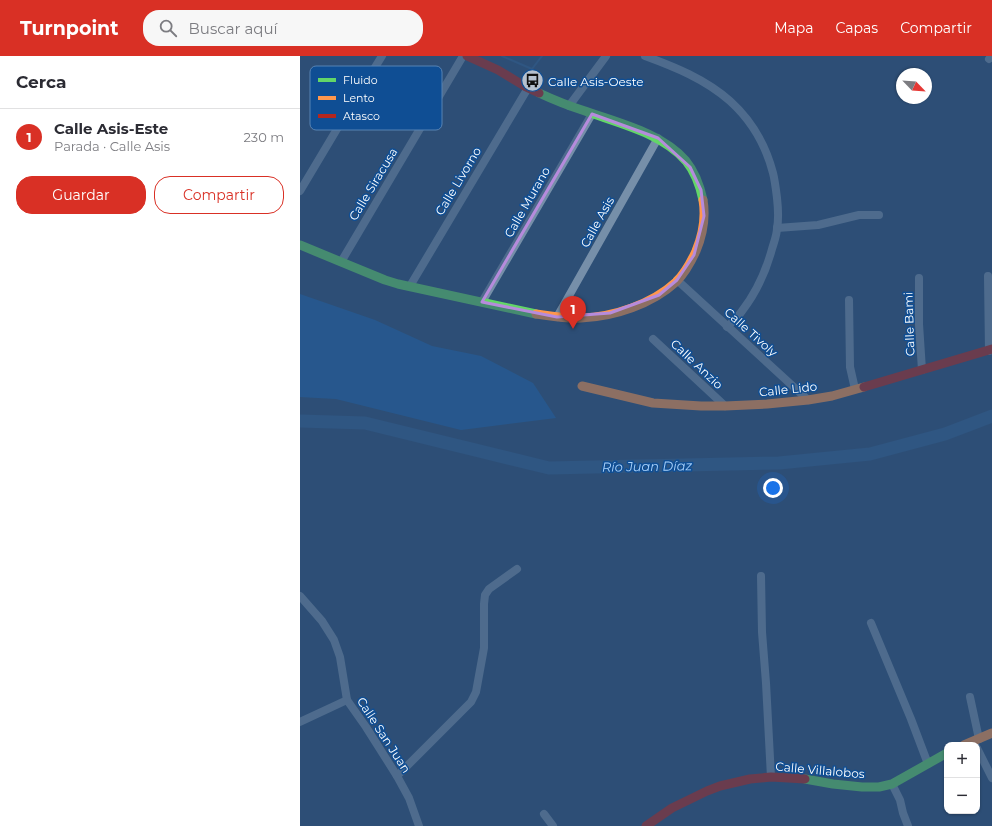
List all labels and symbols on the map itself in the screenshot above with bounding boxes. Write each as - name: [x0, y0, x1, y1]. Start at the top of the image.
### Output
- legend: [310, 66, 442, 130]
- bus stop icon: Calle Asis-Oeste: [520, 68, 546, 94]
- north arrow: [896, 68, 932, 104]
- text: Fluido: [343, 73, 378, 87]
- place label: Calle Asis-Oeste: [548, 74, 644, 89]
- text: Lento: [343, 91, 375, 105]
- text: Atasco: [343, 109, 380, 123]
- street label: Calle Livorno: [432, 144, 484, 218]
- street label: Calle Siracusa: [345, 145, 401, 223]
- street label: Calle Murano: [501, 164, 553, 240]
- street label: Calle Asis: [577, 194, 617, 250]
- street label: Calle Bami: [900, 292, 918, 356]
- pin: 1: [560, 296, 586, 329]
- street label: Calle Tivoly: [721, 304, 781, 360]
- street label: Calle Anzio: [668, 336, 726, 392]
- street label: Calle Lido: [758, 378, 818, 400]
- water label: Río Juan Díaz: [602, 457, 693, 475]
- your location: [763, 478, 783, 498]
- street label: Calle San Juan: [354, 694, 414, 776]
- street label: Calle Villalobos: [775, 759, 865, 781]

